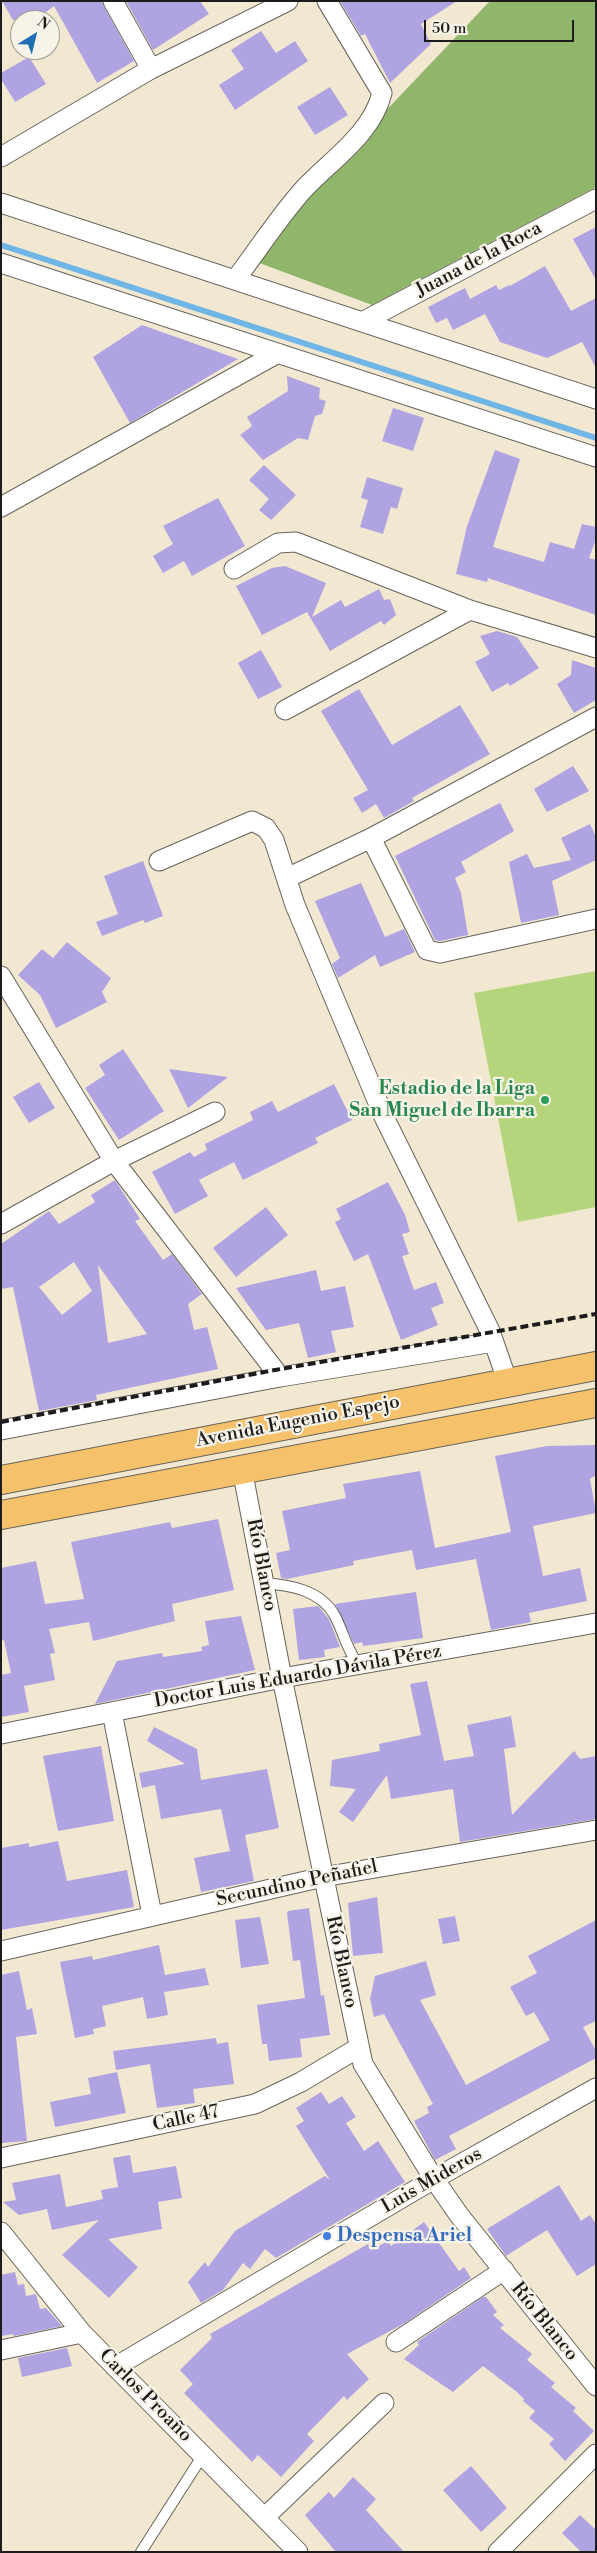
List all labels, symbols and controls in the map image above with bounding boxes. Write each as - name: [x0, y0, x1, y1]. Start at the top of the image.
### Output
- north arrow: [10, 10, 60, 60]
- scale bar: [427, 10, 577, 42]
- text: N: [33, 13, 53, 34]
- text: 50 m: [432, 19, 466, 38]
- street label: Juana de la Roca: [412, 217, 546, 303]
- place label: Estadio de la Liga San Miguel de Ibarra: [349, 1078, 535, 1122]
- marker: Estadio de la Liga San Miguel de Ibarra: [539, 1094, 551, 1106]
- street label: Avenida Eugenio Espejo: [194, 1391, 402, 1453]
- street label: Río Blanco: [241, 1517, 281, 1613]
- street label: Doctor Luis Eduardo Dávila Pérez: [153, 1640, 443, 1714]
- street label: Secundino Peñafiel: [214, 1856, 380, 1912]
- street label: Río Blanco: [320, 1914, 362, 2010]
- street label: Calle 47: [151, 2101, 221, 2137]
- street label: Luis Mideros: [378, 2143, 486, 2219]
- place label: Despensa Ariel: [337, 2225, 472, 2247]
- marker: Despensa Ariel: [321, 2230, 333, 2242]
- street label: Río Blanco: [506, 2278, 582, 2366]
- street label: Carlos Proaño: [94, 2345, 196, 2447]

